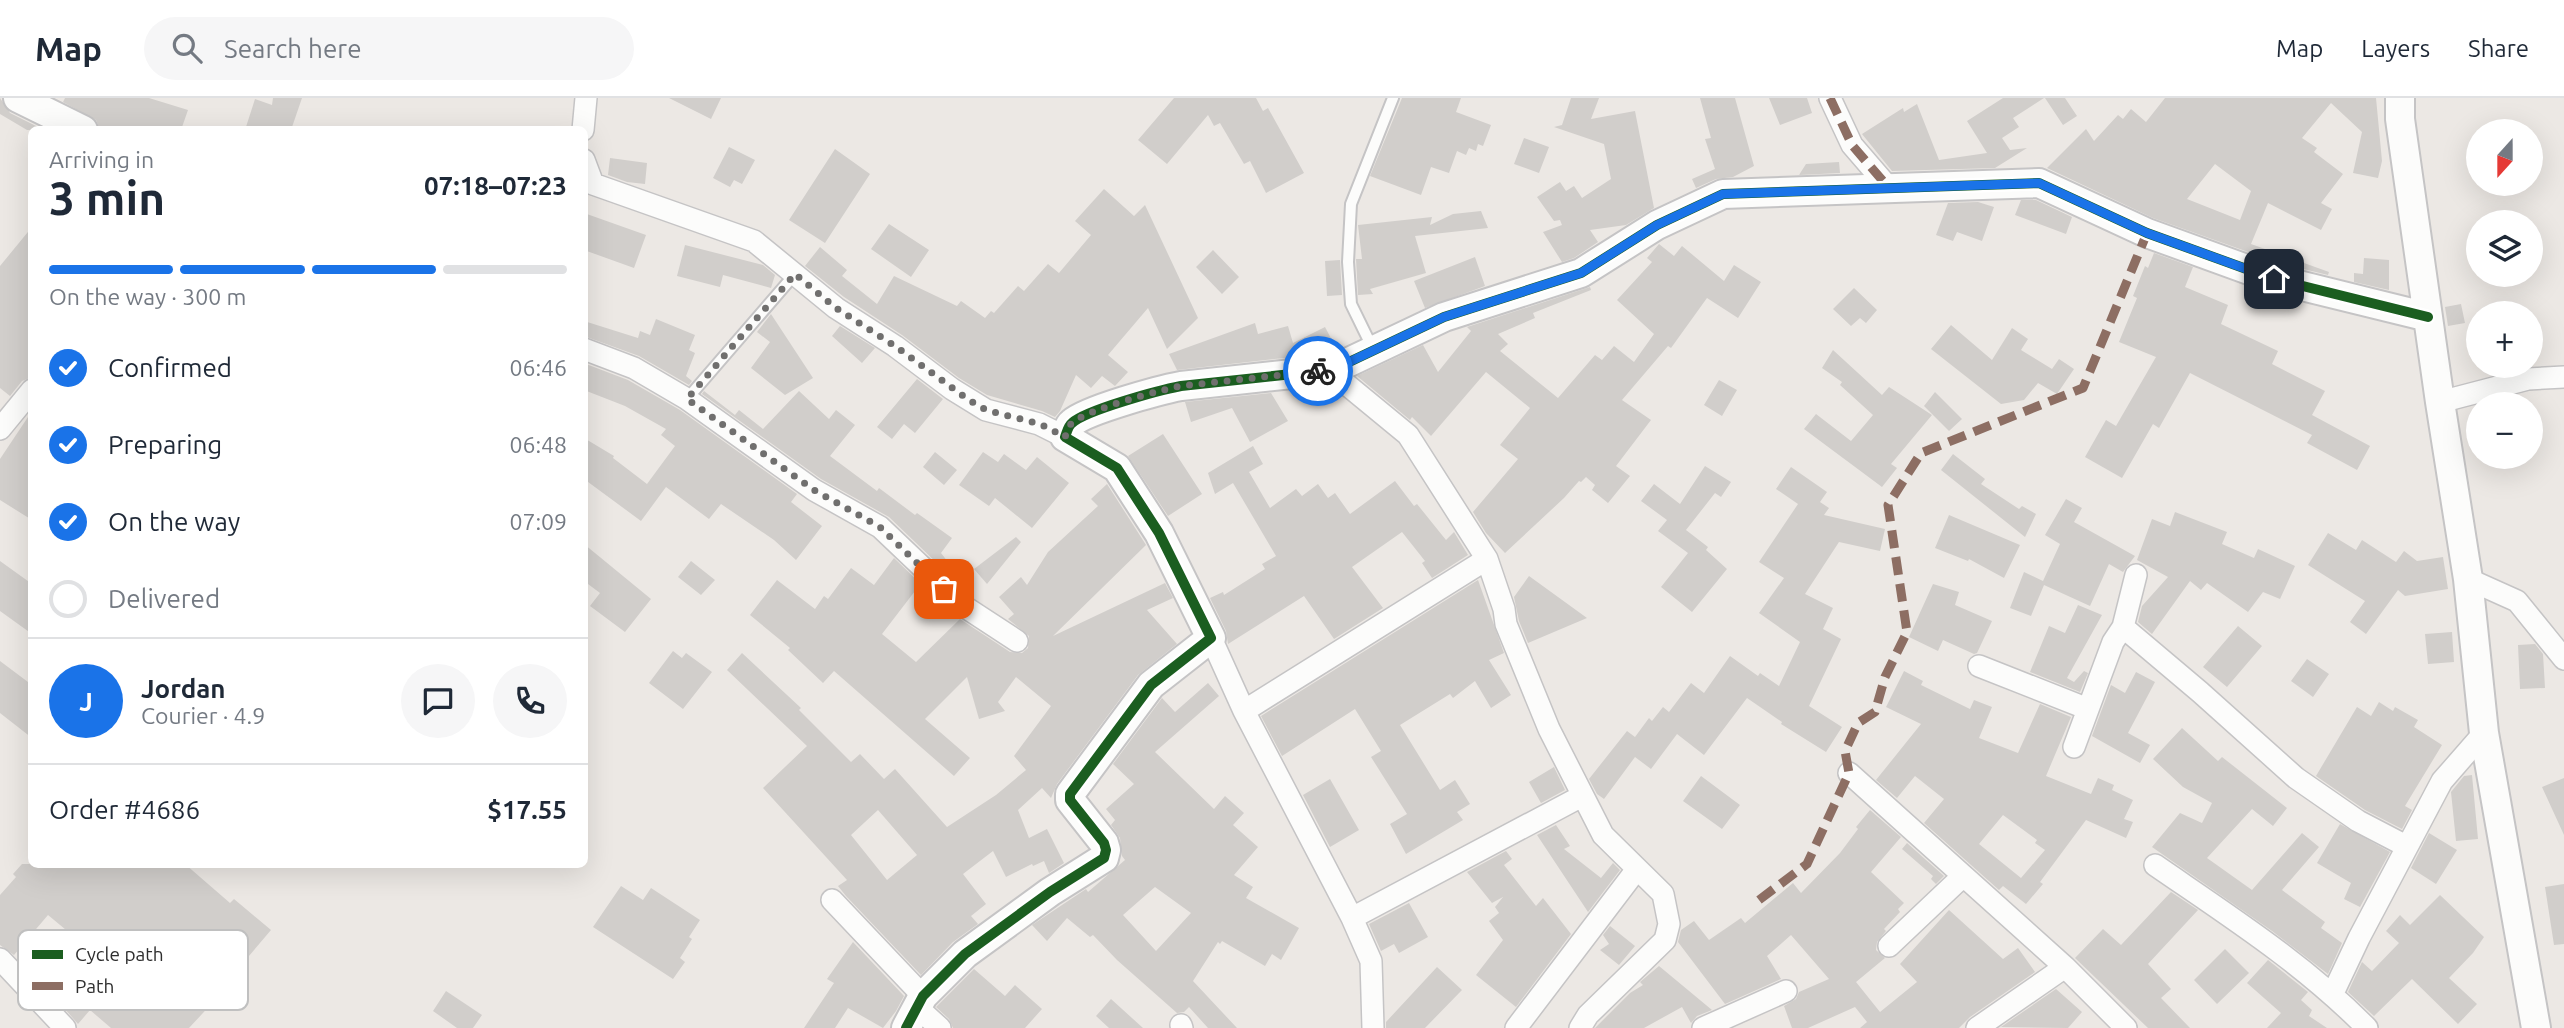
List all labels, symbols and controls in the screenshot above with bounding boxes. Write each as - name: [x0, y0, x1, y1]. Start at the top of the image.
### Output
- search box: [144, 17, 634, 80]
- icon: search: [168, 29, 206, 67]
- text: Map: [35, 30, 102, 67]
- text: Search here: [224, 34, 362, 63]
- text: Map: [2276, 35, 2323, 62]
- text: Layers: [2361, 35, 2430, 62]
- text: Share: [2468, 35, 2529, 62]
- north arrow: [2466, 119, 2543, 196]
- map controls: [2466, 119, 2543, 469]
- text: Arriving in: [49, 147, 154, 172]
- text: 07:18–07:23: [424, 171, 567, 200]
- text: 3 min: [49, 172, 165, 224]
- button: layers: [2466, 210, 2543, 287]
- pin: [2244, 249, 2304, 309]
- icon: home: [2255, 260, 2293, 298]
- text: On the way · 300 m: [49, 284, 246, 309]
- button: +: [2466, 301, 2543, 378]
- courier: [1283, 336, 1353, 406]
- icon: check: [49, 349, 87, 387]
- icon: bike: [1299, 352, 1337, 390]
- text: Confirmed: [108, 353, 232, 382]
- text: 06:46: [509, 355, 567, 380]
- button: −: [2466, 392, 2543, 469]
- icon: check: [49, 426, 87, 464]
- text: Preparing: [108, 430, 222, 459]
- text: 06:48: [509, 432, 567, 457]
- icon: check: [49, 503, 87, 541]
- text: On the way: [108, 507, 240, 536]
- text: 07:09: [509, 509, 567, 534]
- pin: [914, 559, 974, 619]
- icon: bag: [925, 570, 963, 608]
- text: Delivered: [108, 584, 220, 613]
- button: chat: [401, 664, 475, 738]
- button: phone: [493, 664, 567, 738]
- text: Jordan: [141, 674, 226, 703]
- text: J: [79, 687, 93, 716]
- text: Courier · 4.9: [141, 703, 265, 728]
- text: Order #4686: [49, 795, 200, 824]
- text: $17.55: [487, 795, 567, 824]
- legend: [18, 930, 248, 1010]
- text: Cycle path: [75, 943, 164, 965]
- text: Path: [75, 975, 114, 997]

